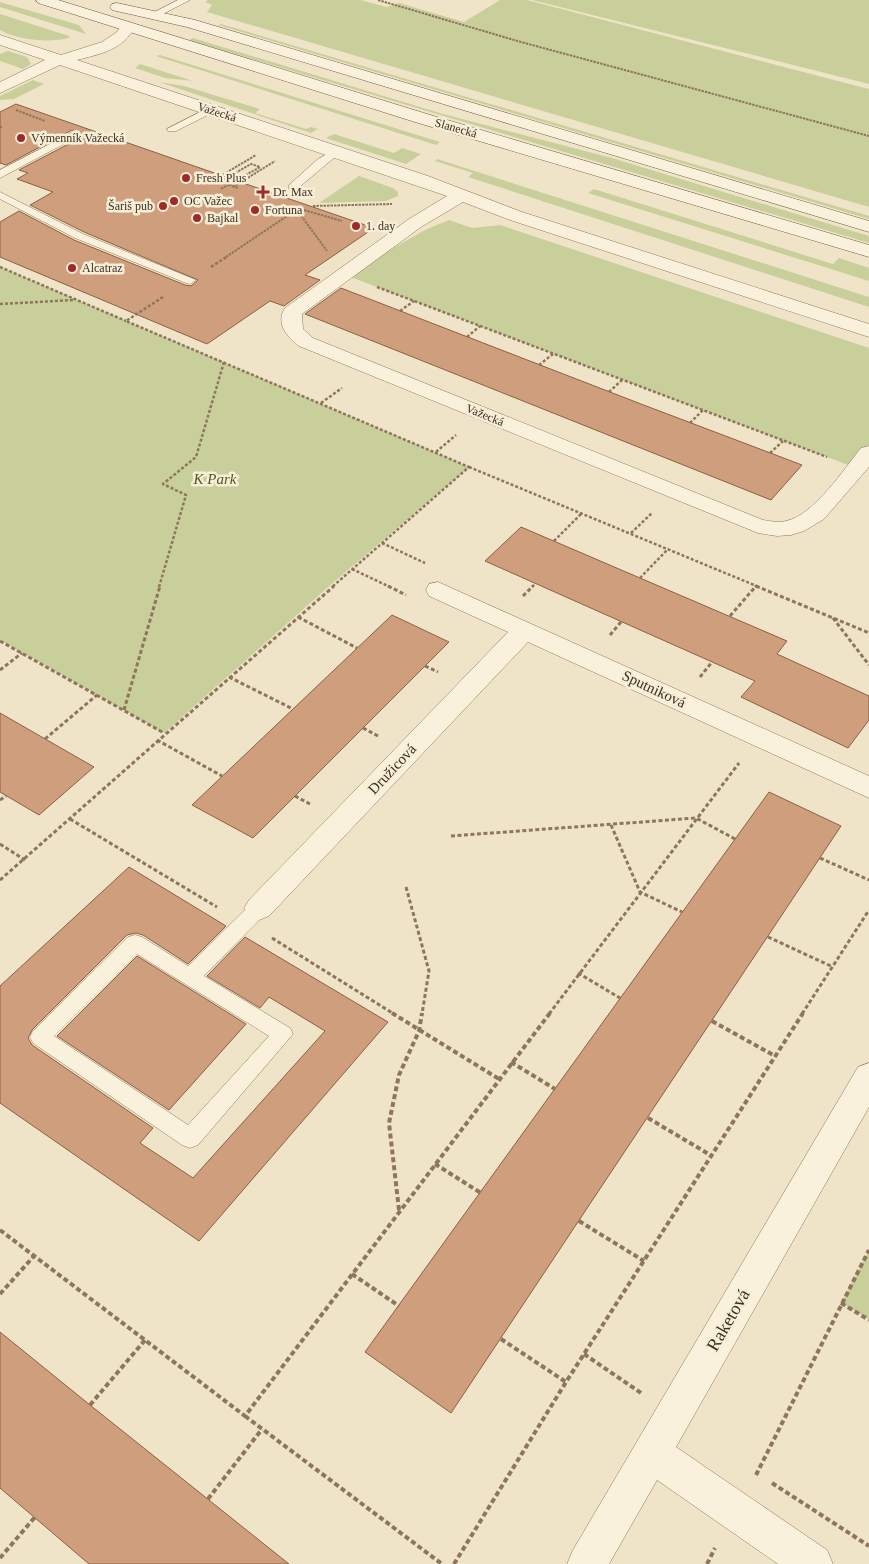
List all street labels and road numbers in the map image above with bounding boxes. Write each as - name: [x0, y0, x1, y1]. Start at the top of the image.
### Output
- street label: Važecká: [196, 99, 239, 125]
- street label: Slanecká: [433, 115, 479, 141]
- street label: Važecká: [464, 401, 507, 429]
- street label: Sputniková: [620, 667, 689, 711]
- street label: Družicová: [365, 740, 419, 797]
- street label: Raketová: [702, 1286, 754, 1354]

